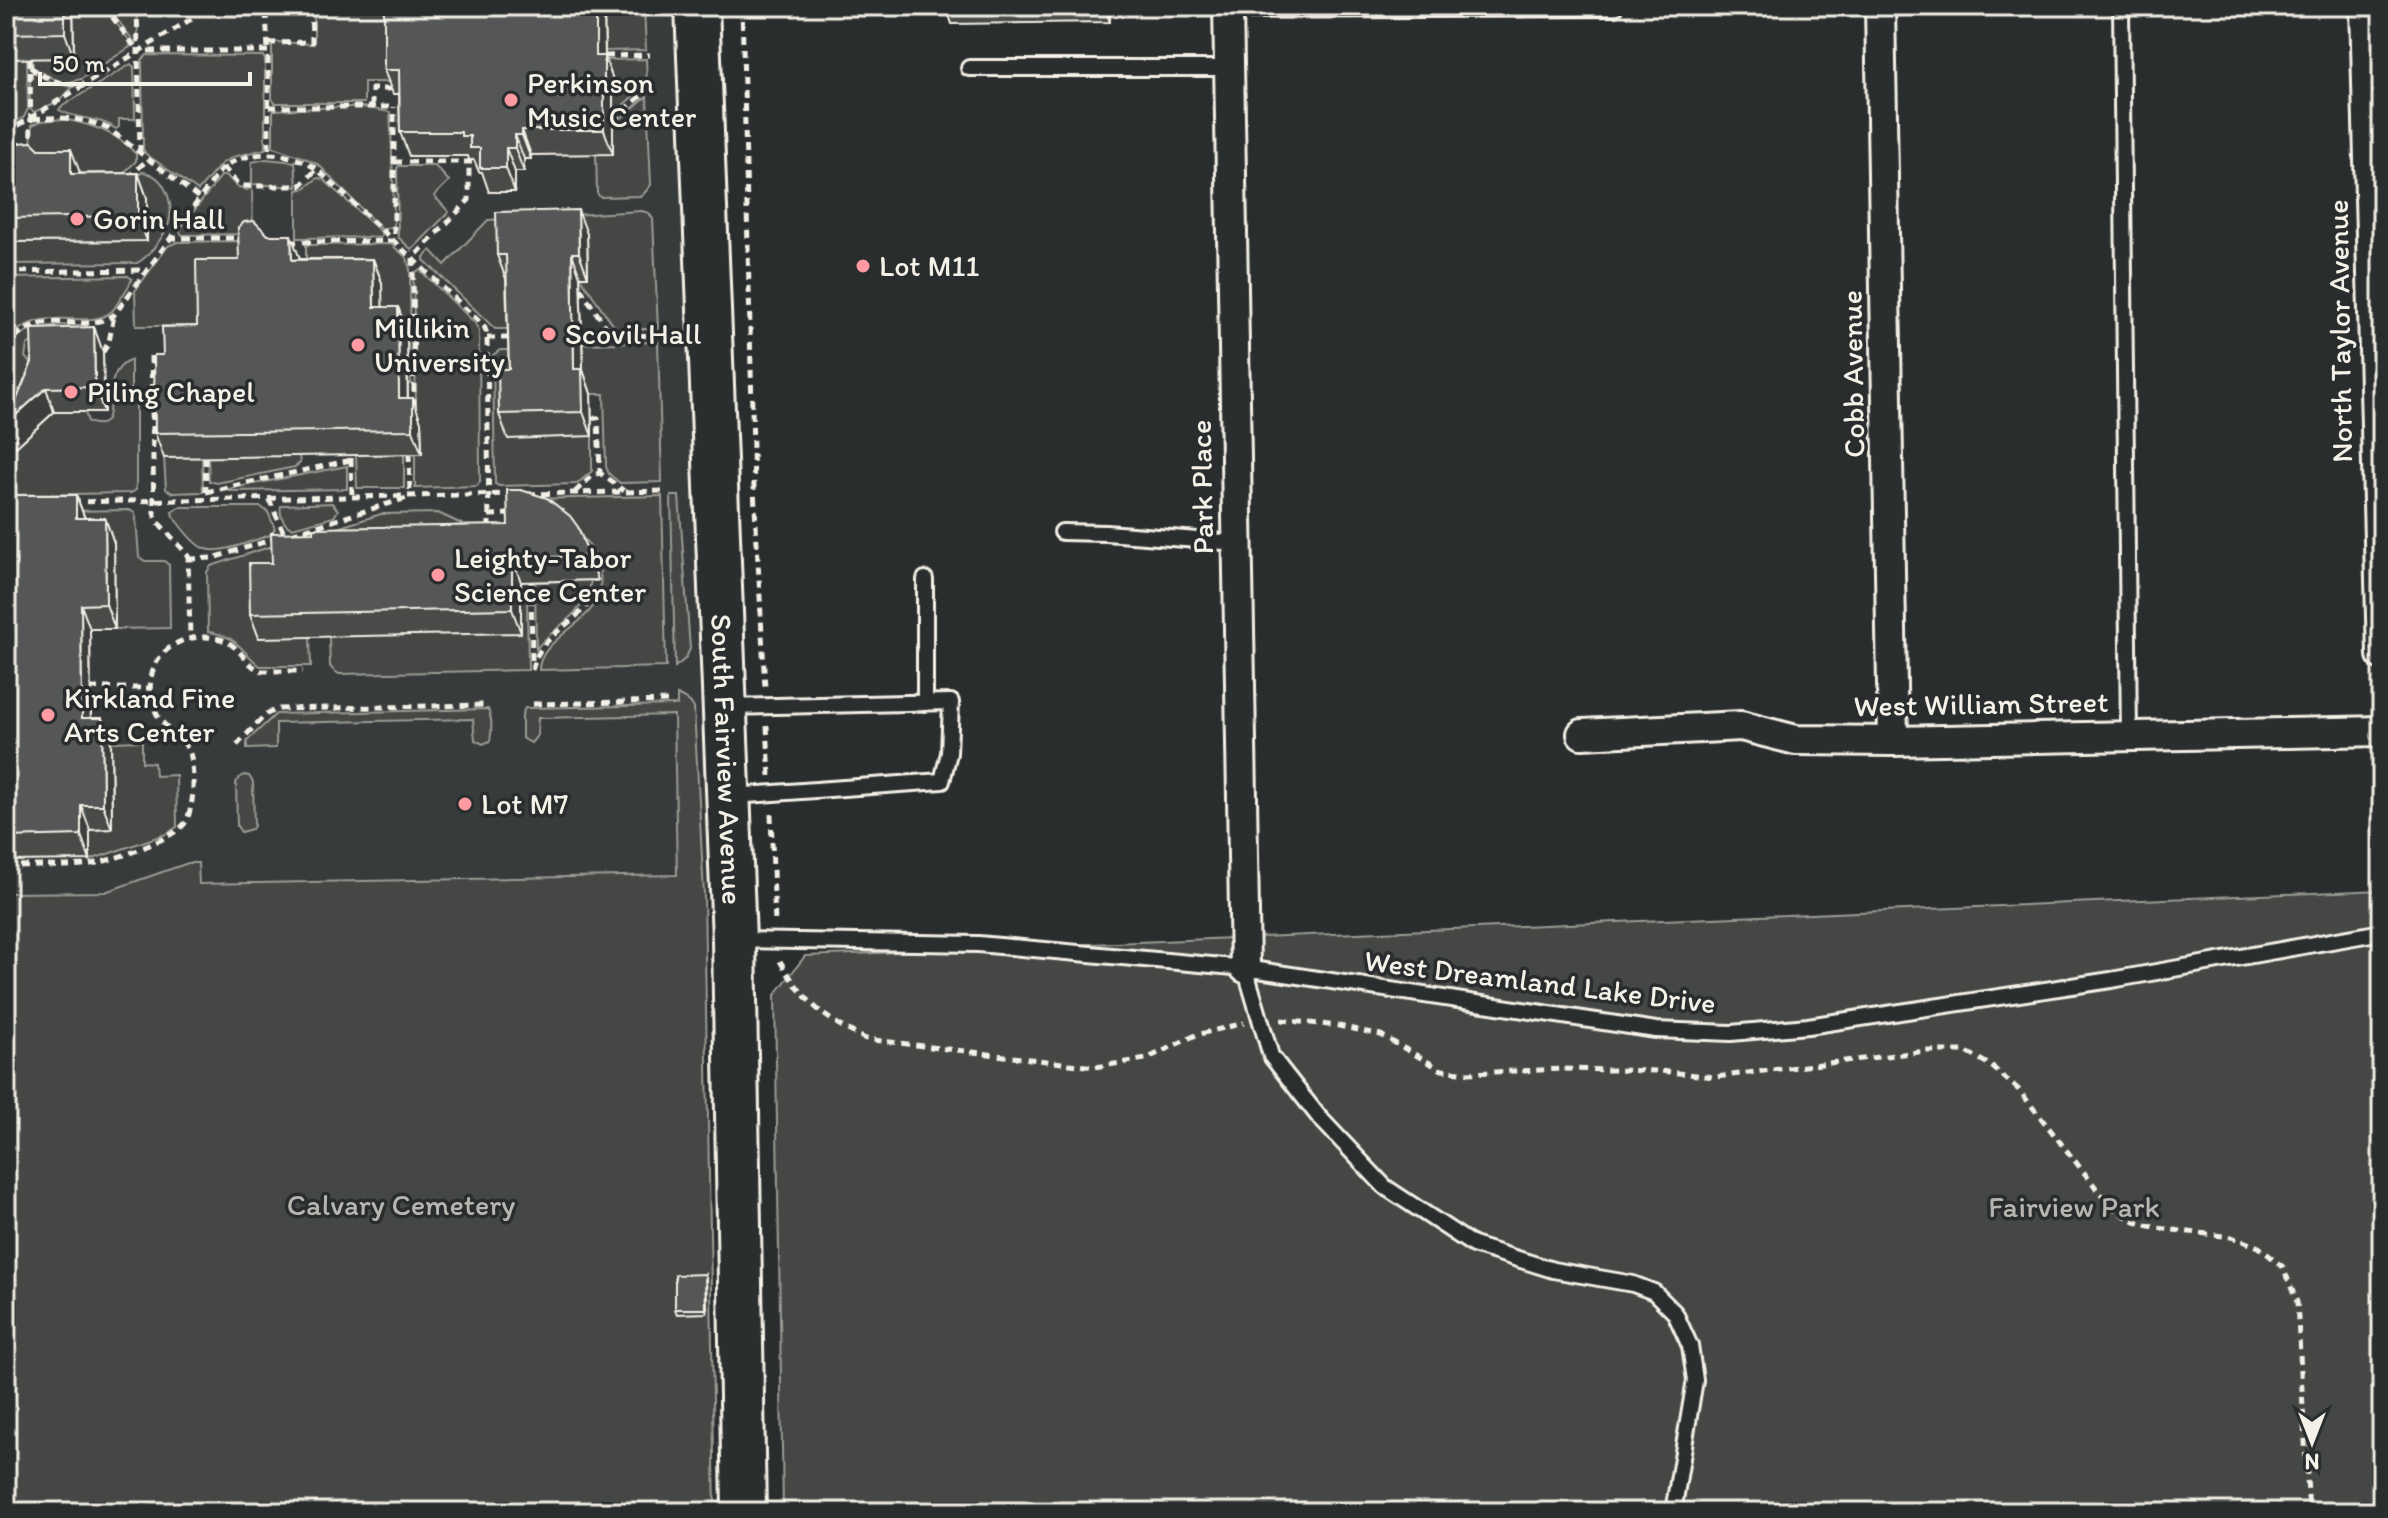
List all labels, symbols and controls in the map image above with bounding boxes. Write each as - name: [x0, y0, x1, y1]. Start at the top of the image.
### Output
- scale bar: [40, 36, 250, 86]
- text: 50 m: [52, 49, 105, 78]
- place label: Perkinson Music Center: [527, 64, 697, 135]
- marker: Perkinson Music Center: [502, 91, 520, 109]
- street label: North Taylor Avenue: [2319, 199, 2360, 463]
- place label: Gorin Hall: [93, 200, 225, 237]
- marker: Gorin Hall: [68, 210, 86, 228]
- place label: Lot M11: [879, 247, 980, 284]
- marker: Lot M11: [854, 257, 872, 275]
- street label: Cobb Avenue: [1833, 290, 1872, 458]
- place label: Millikin University: [374, 309, 505, 380]
- place label: Scovil Hall: [565, 315, 702, 352]
- marker: Scovil Hall: [540, 325, 558, 343]
- marker: Millikin University: [349, 336, 367, 354]
- place label: Piling Chapel: [87, 373, 255, 410]
- marker: Piling Chapel: [62, 383, 80, 401]
- street label: Park Place: [1182, 419, 1221, 555]
- place label: Leighty-Tabor Science Center: [454, 539, 646, 610]
- marker: Leighty-Tabor Science Center: [429, 566, 447, 584]
- street label: South Fairview Avenue: [703, 613, 752, 906]
- place label: Kirkland Fine Arts Center: [64, 679, 235, 750]
- street label: West William Street: [1853, 683, 2109, 724]
- marker: Kirkland Fine Arts Center: [39, 706, 57, 724]
- place label: Lot M7: [481, 785, 569, 822]
- marker: Lot M7: [456, 795, 474, 813]
- street label: West Dreamland Lake Drive: [1362, 942, 1718, 1021]
- park label: Calvary Cemetery: [287, 1186, 515, 1223]
- park label: Fairview Park: [1988, 1188, 2160, 1225]
- north arrow: [2272, 1402, 2352, 1482]
- text: N: [2305, 1448, 2319, 1475]

